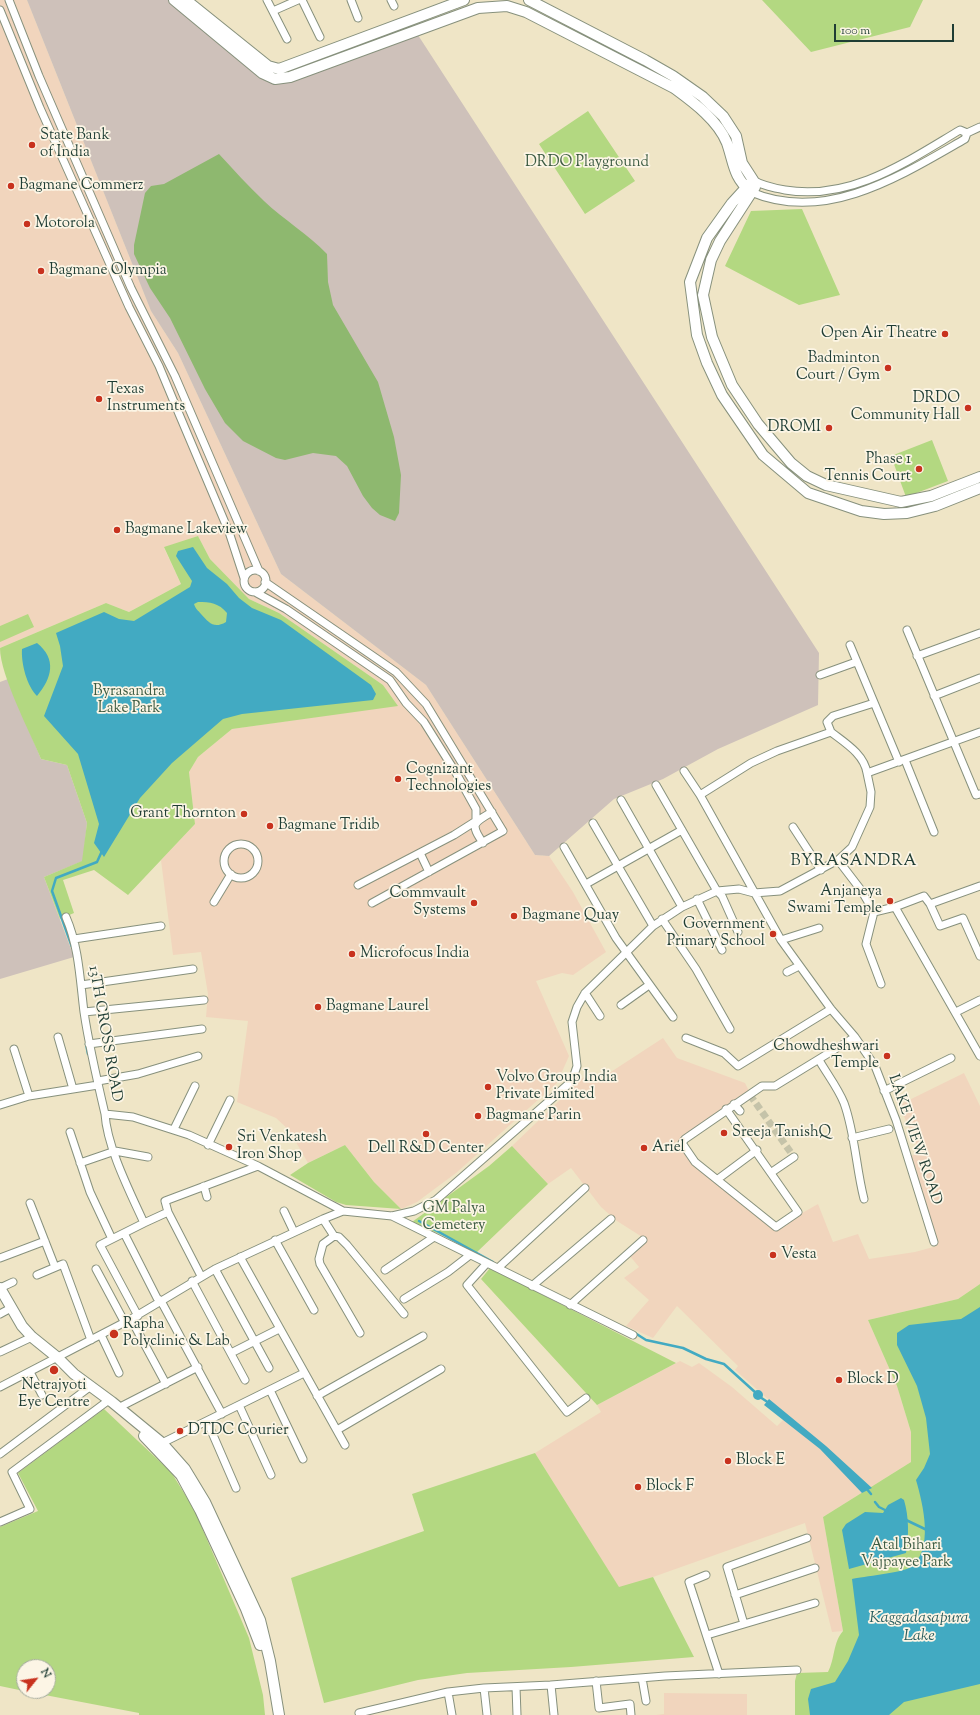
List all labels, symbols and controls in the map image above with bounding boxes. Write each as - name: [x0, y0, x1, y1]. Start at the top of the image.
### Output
- scale bar: [836, 16, 956, 42]
- text: 100 m: [841, 22, 870, 40]
- place label: State Bank of India: [40, 127, 110, 162]
- marker: State Bank of India: [27, 140, 37, 150]
- park label: DRDO Playground: [525, 154, 649, 172]
- place label: Bagmane Commerz: [19, 177, 144, 195]
- marker: Bagmane Commerz: [6, 181, 16, 191]
- place label: Motorola: [35, 215, 95, 233]
- marker: Motorola: [22, 219, 32, 229]
- place label: Bagmane Olympia: [49, 262, 167, 280]
- marker: Bagmane Olympia: [36, 266, 46, 276]
- place label: Open Air Theatre: [821, 325, 937, 343]
- marker: Open Air Theatre: [940, 329, 950, 339]
- place label: Badminton Court / Gym: [796, 350, 880, 385]
- marker: Badminton Court / Gym: [883, 363, 893, 373]
- place label: Texas Instruments: [107, 381, 185, 416]
- place label: DRDO Community Hall: [851, 390, 960, 425]
- marker: Texas Instruments: [94, 394, 104, 404]
- marker: DRDO Community Hall: [963, 403, 973, 413]
- place label: DROMI: [768, 419, 821, 437]
- marker: DROMI: [824, 423, 834, 433]
- place label: Phase 1 Tennis Court: [824, 451, 911, 486]
- marker: Phase 1 Tennis Court: [914, 464, 924, 474]
- place label: Bagmane Lakeview: [125, 521, 247, 539]
- marker: Bagmane Lakeview: [112, 525, 122, 535]
- park label: Byrasandra Lake Park: [93, 683, 165, 718]
- place label: Cognizant Technologies: [406, 761, 491, 796]
- marker: Cognizant Technologies: [393, 774, 403, 784]
- place label: Grant Thornton: [130, 805, 236, 823]
- marker: Grant Thornton: [239, 809, 249, 819]
- place label: Bagmane Tridib: [278, 817, 380, 835]
- marker: Bagmane Tridib: [265, 821, 275, 831]
- district label: BYRASANDRA: [790, 852, 918, 872]
- place label: Anjaneya Swami Temple: [787, 883, 882, 918]
- place label: Commvault Systems: [389, 885, 466, 920]
- marker: Anjaneya Swami Temple: [885, 896, 895, 906]
- marker: Commvault Systems: [469, 898, 479, 908]
- place label: Bagmane Quay: [522, 907, 619, 925]
- marker: Bagmane Quay: [509, 911, 519, 921]
- place label: Government Primary School: [667, 916, 765, 951]
- marker: Government Primary School: [768, 929, 778, 939]
- place label: Microfocus India: [360, 945, 469, 963]
- marker: Microfocus India: [347, 949, 357, 959]
- street label: 13TH CROSS ROAD: [83, 964, 125, 1104]
- place label: Bagmane Laurel: [326, 998, 429, 1016]
- marker: Bagmane Laurel: [313, 1002, 323, 1012]
- place label: Chowdheshwari Temple: [773, 1038, 879, 1073]
- marker: Chowdheshwari Temple: [882, 1051, 892, 1061]
- place label: Volvo Group India Private Limited: [496, 1069, 617, 1104]
- street label: LAKE VIEW ROAD: [883, 1072, 945, 1208]
- marker: Volvo Group India Private Limited: [483, 1082, 493, 1092]
- place label: Bagmane Parin: [486, 1107, 581, 1125]
- marker: Bagmane Parin: [473, 1111, 483, 1121]
- place label: Sreeja TanishQ: [732, 1124, 831, 1142]
- marker: Sreeja TanishQ: [719, 1128, 729, 1138]
- place label: Sri Venkatesh Iron Shop: [237, 1129, 327, 1164]
- marker: Dell R&D Center: [421, 1129, 431, 1139]
- place label: Ariel: [652, 1139, 685, 1157]
- place label: Dell R&D Center: [368, 1140, 484, 1158]
- marker: Sri Venkatesh Iron Shop: [224, 1142, 234, 1152]
- marker: Ariel: [639, 1143, 649, 1153]
- park label: GM Palya Cemetery: [422, 1200, 486, 1235]
- place label: Vesta: [781, 1246, 817, 1264]
- marker: Vesta: [768, 1250, 778, 1260]
- place label: Rapha Polyclinic & Lab: [123, 1316, 230, 1351]
- marker: Rapha Polyclinic & Lab: [108, 1328, 120, 1340]
- marker: Netrajyoti Eye Centre: [48, 1364, 60, 1376]
- place label: Block D: [847, 1371, 899, 1389]
- marker: Block D: [834, 1375, 844, 1385]
- place label: Netrajyoti Eye Centre: [18, 1377, 90, 1412]
- place label: DTDC Courier: [188, 1422, 289, 1440]
- marker: DTDC Courier: [175, 1426, 185, 1436]
- place label: Block E: [736, 1452, 785, 1470]
- marker: Block E: [723, 1456, 733, 1466]
- place label: Block F: [646, 1478, 694, 1496]
- marker: Block F: [633, 1482, 643, 1492]
- park label: Atal Bihari Vajpayee Park: [861, 1537, 951, 1572]
- water label: Kaggadasapura Lake: [869, 1609, 969, 1647]
- north arrow: [16, 1659, 56, 1699]
- text: N: [36, 1666, 55, 1681]

